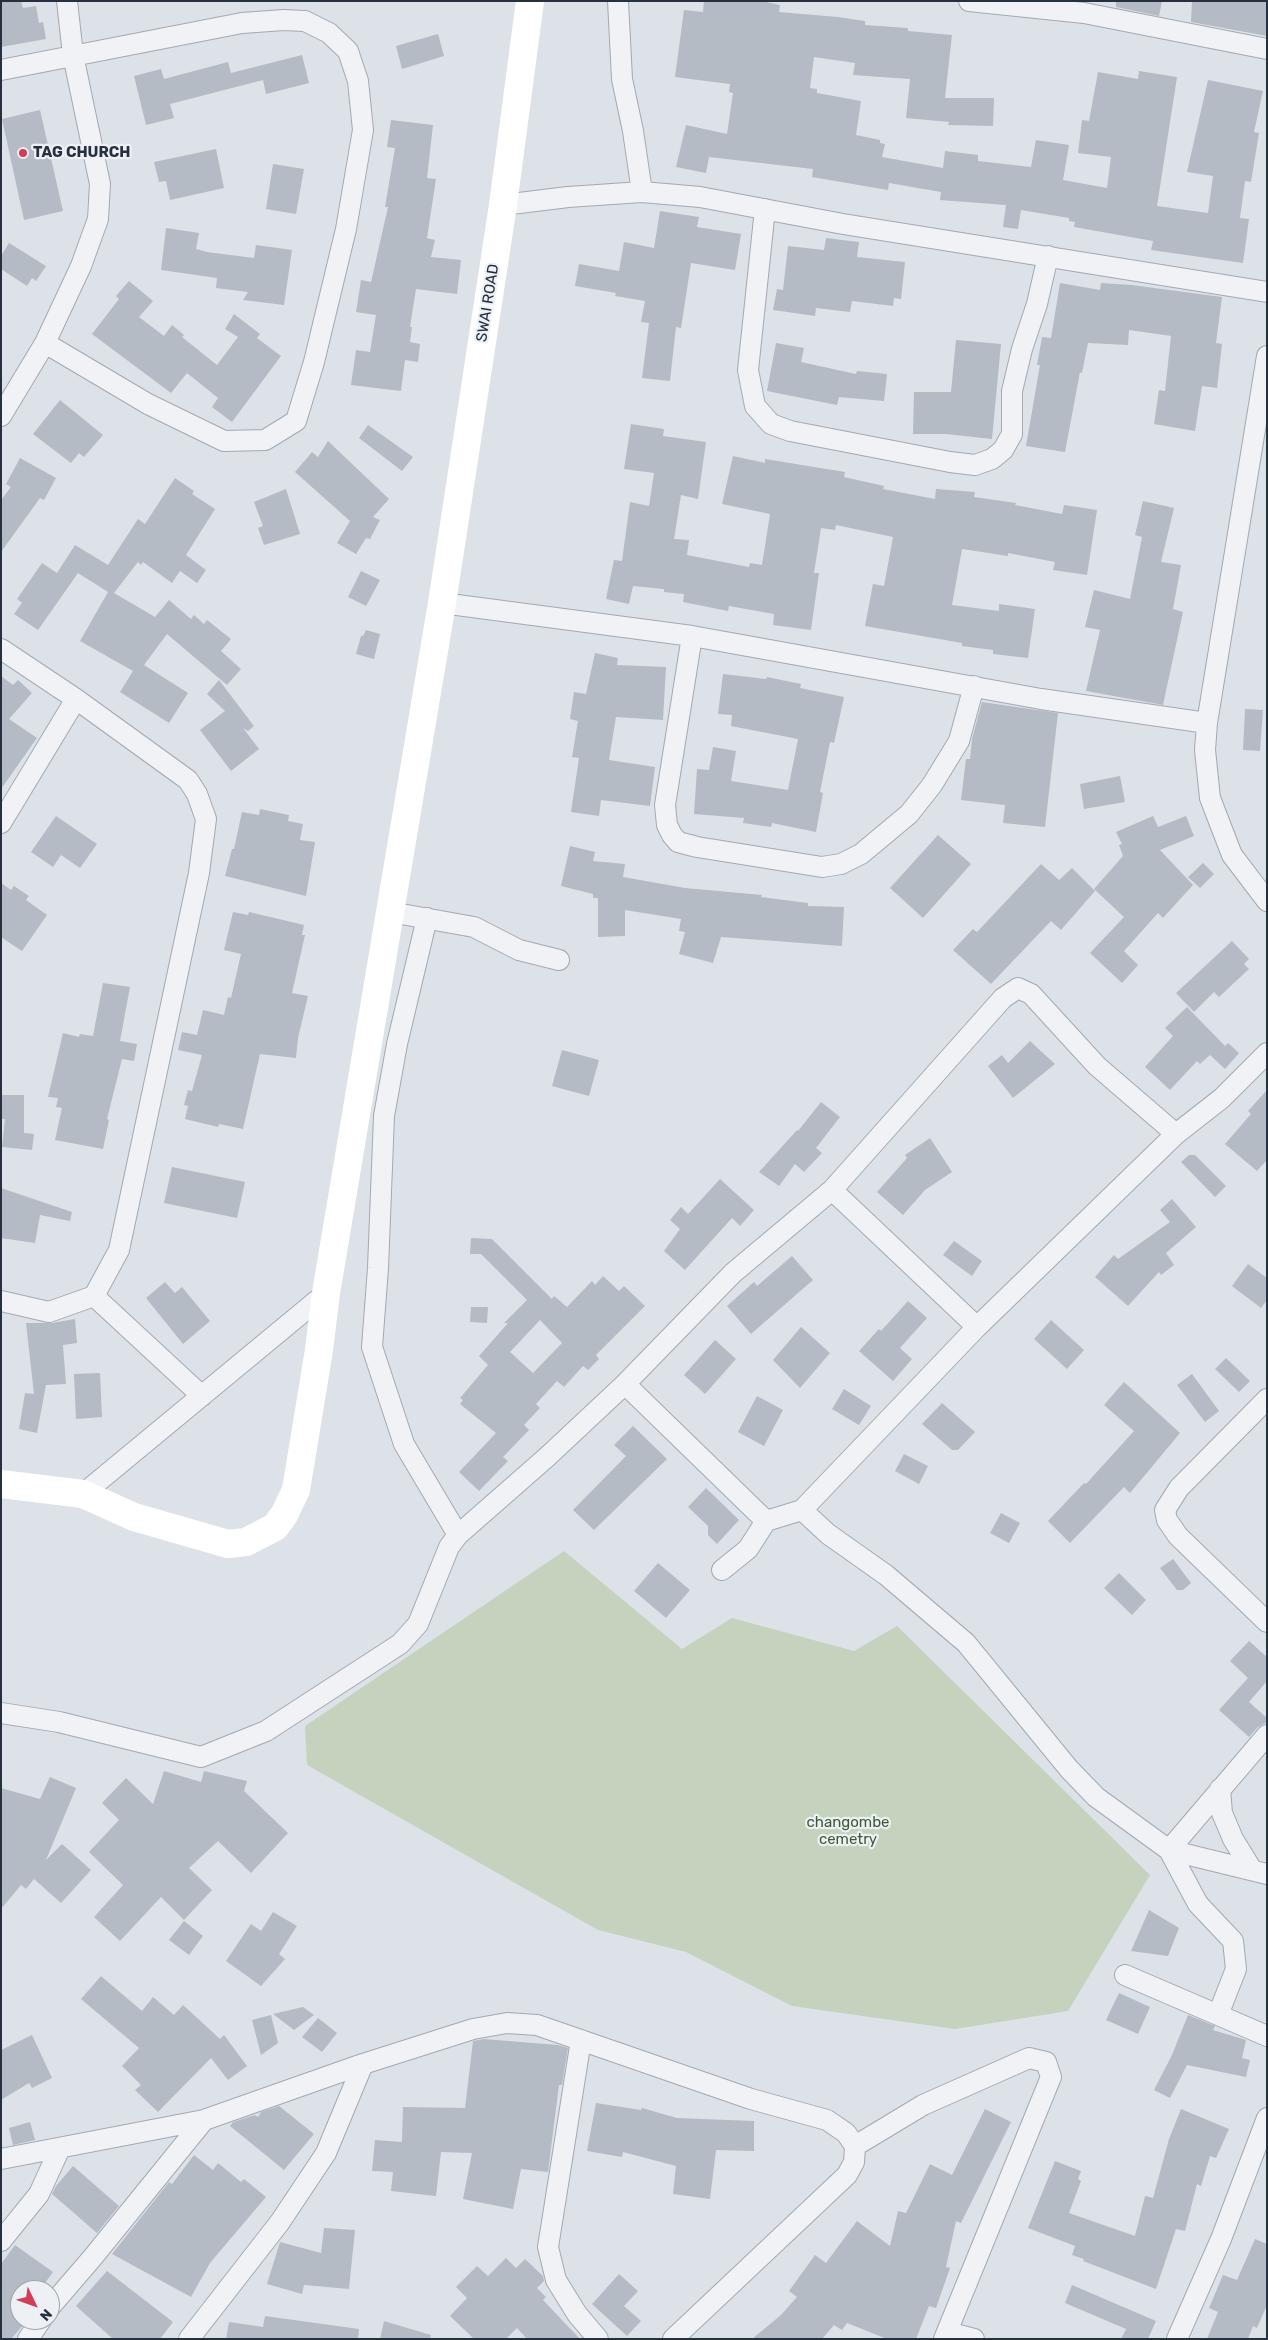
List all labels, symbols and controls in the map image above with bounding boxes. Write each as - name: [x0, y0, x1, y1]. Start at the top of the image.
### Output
- place label: TAG CHURCH: [33, 144, 130, 162]
- marker: TAG CHURCH: [17, 147, 29, 159]
- street label: SWAI ROAD: [473, 263, 503, 343]
- park label: changombe cemetry: [806, 1814, 890, 1849]
- north arrow: [10, 2280, 60, 2330]
- text: N: [36, 2305, 55, 2324]

